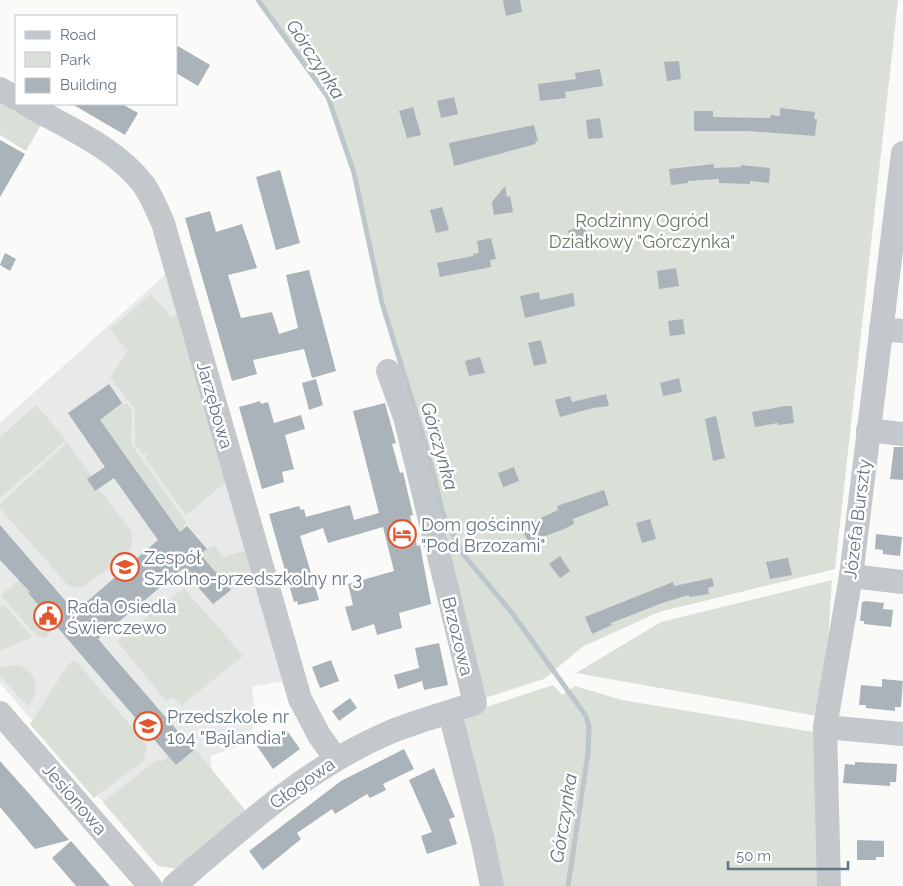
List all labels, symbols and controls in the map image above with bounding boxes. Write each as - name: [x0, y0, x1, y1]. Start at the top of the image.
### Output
- legend: [15, 15, 178, 105]
- water label: Górczynka: [282, 15, 350, 103]
- text: Road: [60, 26, 96, 44]
- text: Park: [60, 51, 91, 69]
- text: Building: [60, 76, 117, 94]
- park label: Rodzinny Ogród Działkowy "Górczynka": [549, 210, 735, 252]
- street label: Jarzębowa: [193, 359, 237, 451]
- water label: Górczynka: [417, 400, 463, 492]
- street label: Józefa Burszty: [839, 458, 875, 580]
- place label: Dom gościnny "Pod Brzozami": [421, 514, 546, 556]
- hotel icon: Dom gościnny "Pod Brzozami": [387, 519, 417, 549]
- place label: Zespół Szkolno-przedszkolny nr 3: [144, 547, 362, 589]
- school or university icon: Zespół Szkolno-przedszkolny nr 3: [110, 552, 140, 582]
- street label: Brzozowa: [438, 594, 478, 678]
- place label: Rada Osiedla Świerczewo: [67, 596, 177, 638]
- public building icon: Rada Osiedla Świerczewo: [33, 601, 63, 631]
- place label: Przedszkole nr 104 "Bajlandia": [167, 706, 290, 748]
- school or university icon: Przedszkole nr 104 "Bajlandia": [133, 711, 163, 741]
- street label: Głogowa: [265, 753, 339, 813]
- street label: Jesionowa: [38, 759, 112, 839]
- water label: Górczynka: [545, 772, 581, 864]
- scale bar: [728, 838, 848, 870]
- text: 50 m: [736, 847, 771, 865]

